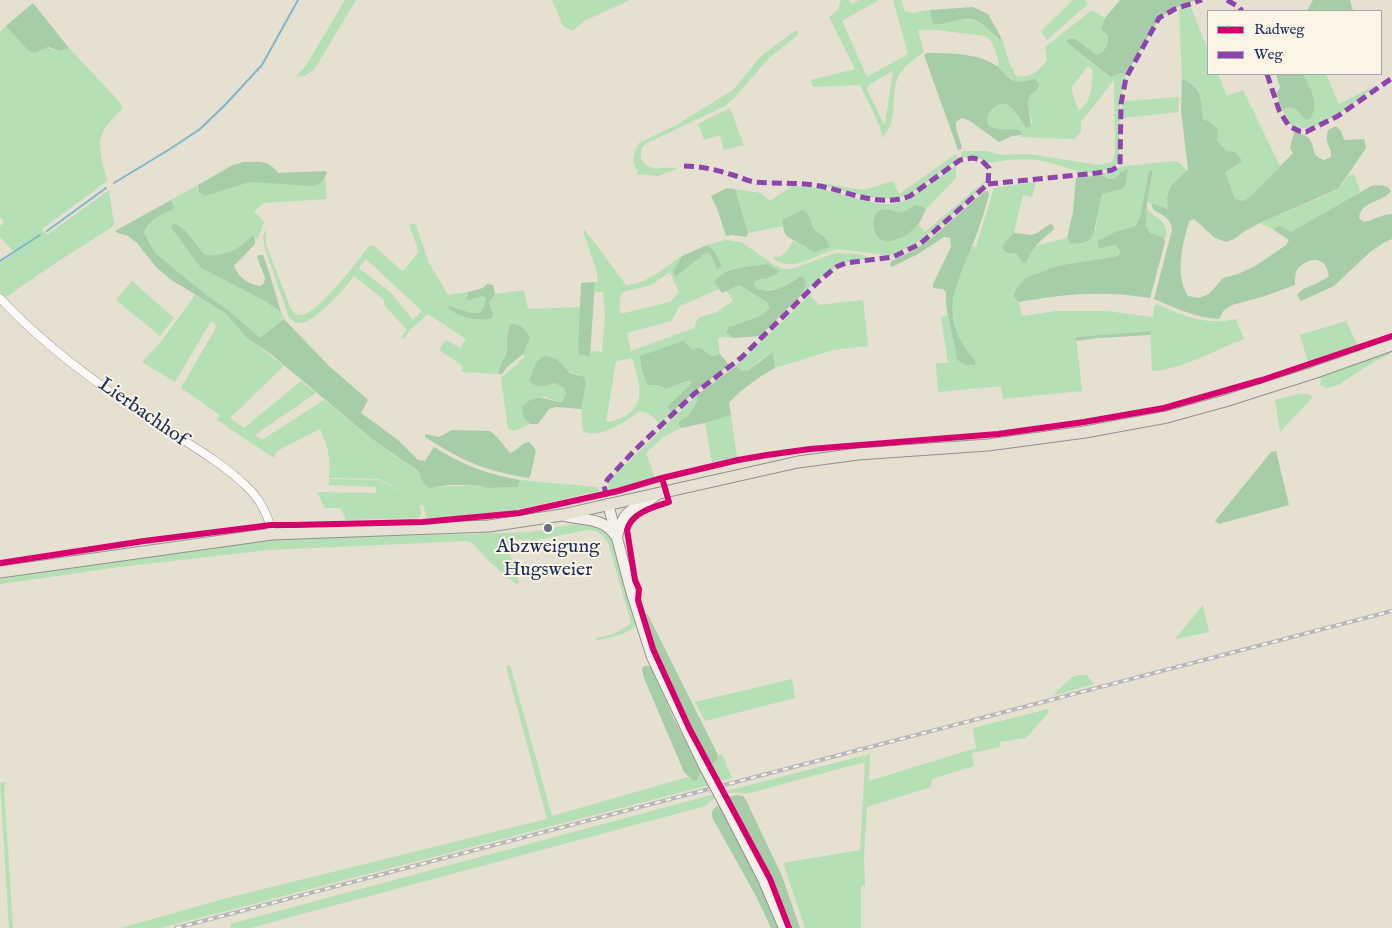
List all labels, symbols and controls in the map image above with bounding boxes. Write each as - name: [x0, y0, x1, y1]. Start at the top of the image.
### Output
- legend: [1207, 10, 1382, 75]
- text: Radweg: [1254, 20, 1305, 39]
- text: Weg: [1254, 45, 1283, 64]
- street label: Lierbachhof: [93, 374, 191, 452]
- marker: Abzweigung Hugsweier: [542, 522, 554, 534]
- place label: Abzweigung Hugsweier: [496, 536, 600, 583]

